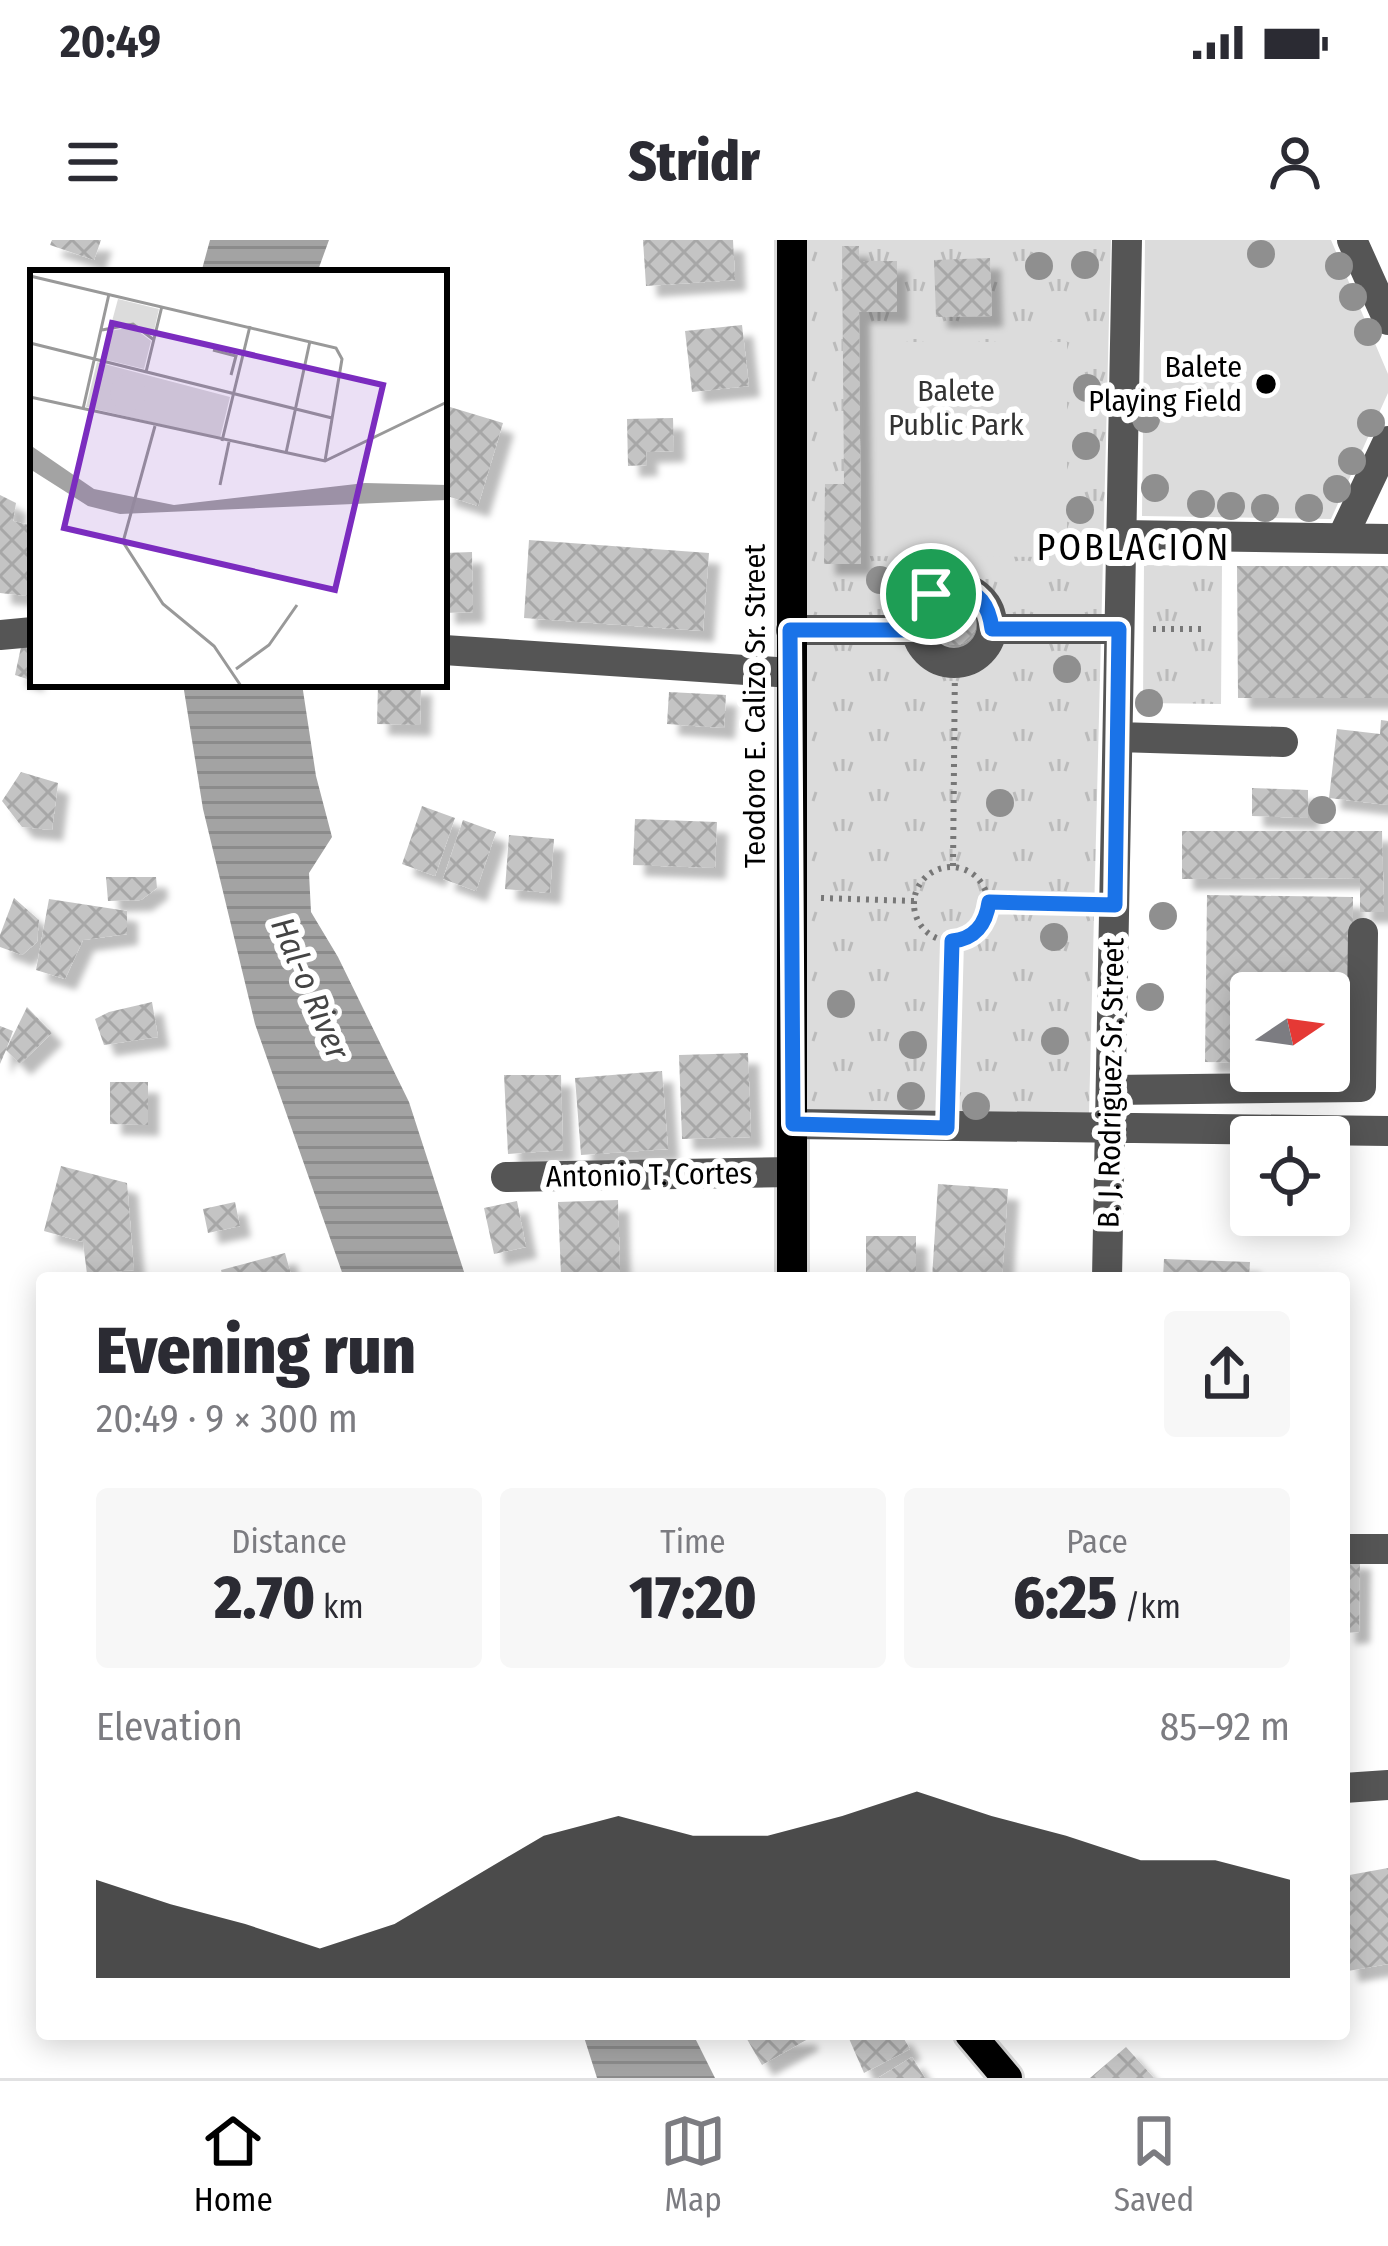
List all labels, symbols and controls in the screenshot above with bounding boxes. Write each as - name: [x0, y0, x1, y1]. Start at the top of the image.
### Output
- text: 20:49: [60, 15, 161, 69]
- icon: menu: [60, 129, 126, 195]
- icon: person: [1262, 129, 1328, 195]
- text: Stridr: [628, 130, 760, 194]
- inset map: [30, 270, 447, 687]
- place label: Balete Playing Field: [1088, 349, 1242, 419]
- marker: Balete Playing Field: [1253, 371, 1279, 397]
- park label: Balete Public Park: [888, 373, 1024, 443]
- district label: POBLACION: [1037, 526, 1231, 570]
- pin: [880, 543, 982, 645]
- street label: Teodoro E. Calizo Sr. Street: [737, 544, 773, 868]
- icon: arrive: [898, 561, 964, 627]
- water label: Hal-o River: [262, 911, 358, 1067]
- street label: B. J. Rodriguez Sr. Street: [1090, 937, 1132, 1228]
- north arrow: [1230, 972, 1350, 1092]
- map controls: [1230, 972, 1350, 1236]
- button: locate: [1230, 1116, 1350, 1236]
- street label: Antonio T. Cortes: [546, 1155, 752, 1195]
- text: Evening run: [96, 1311, 416, 1390]
- button: share: [1164, 1311, 1290, 1437]
- text: 20:49 · 9 × 300 m: [96, 1396, 358, 1442]
- text: Distance: [231, 1522, 347, 1562]
- text: Time: [660, 1522, 726, 1562]
- text: Pace: [1066, 1522, 1128, 1562]
- text: 2.70: [214, 1562, 315, 1634]
- text: 17:20: [629, 1562, 757, 1634]
- text: 6:25: [1013, 1562, 1117, 1634]
- text: km: [315, 1587, 364, 1627]
- text: /km: [1117, 1587, 1181, 1627]
- text: Elevation: [96, 1704, 243, 1750]
- text: 85–92 m: [1160, 1704, 1290, 1750]
- tab: Home: [194, 2108, 273, 2220]
- tab: Map: [660, 2108, 726, 2220]
- tab: Saved: [1114, 2108, 1194, 2220]

